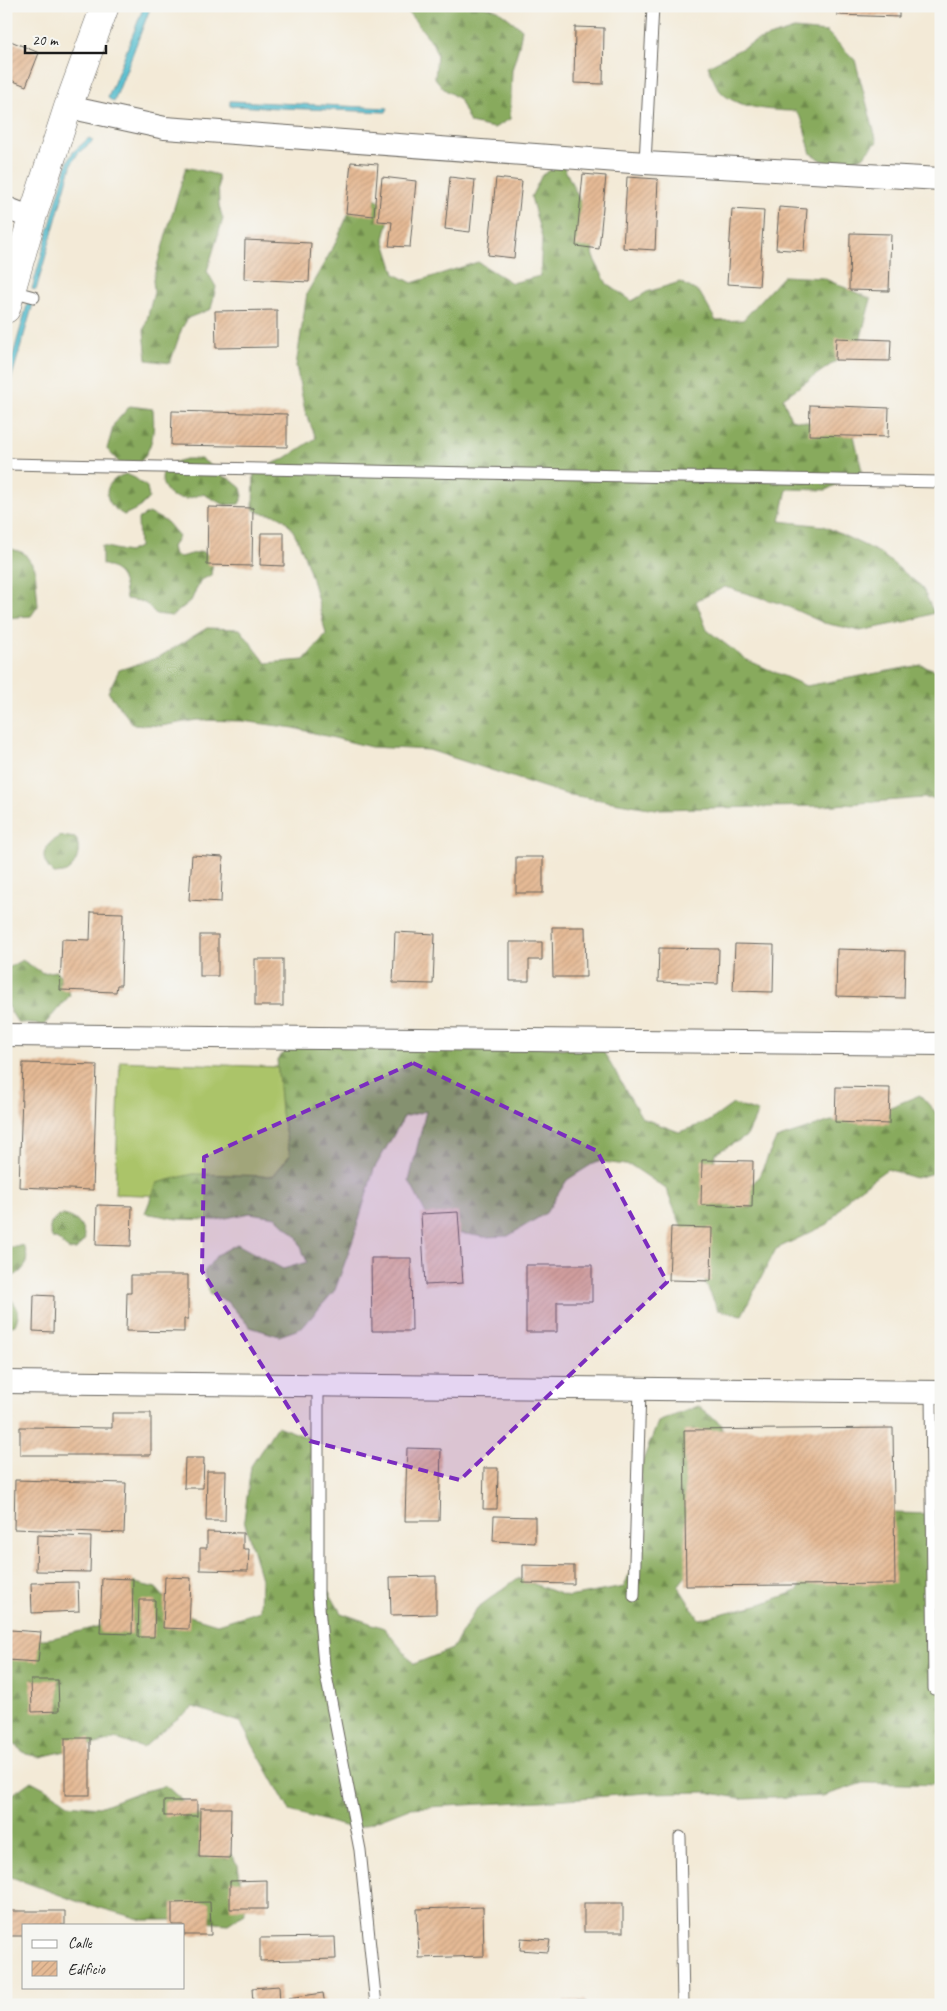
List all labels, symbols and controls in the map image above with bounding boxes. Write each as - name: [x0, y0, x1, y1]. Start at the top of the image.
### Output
- scale bar: [25, 22, 106, 54]
- text: 20 m: [32, 31, 59, 50]
- legend: [22, 1924, 185, 1988]
- text: Calle: [68, 1934, 93, 1953]
- text: Edificio: [68, 1960, 106, 1979]

